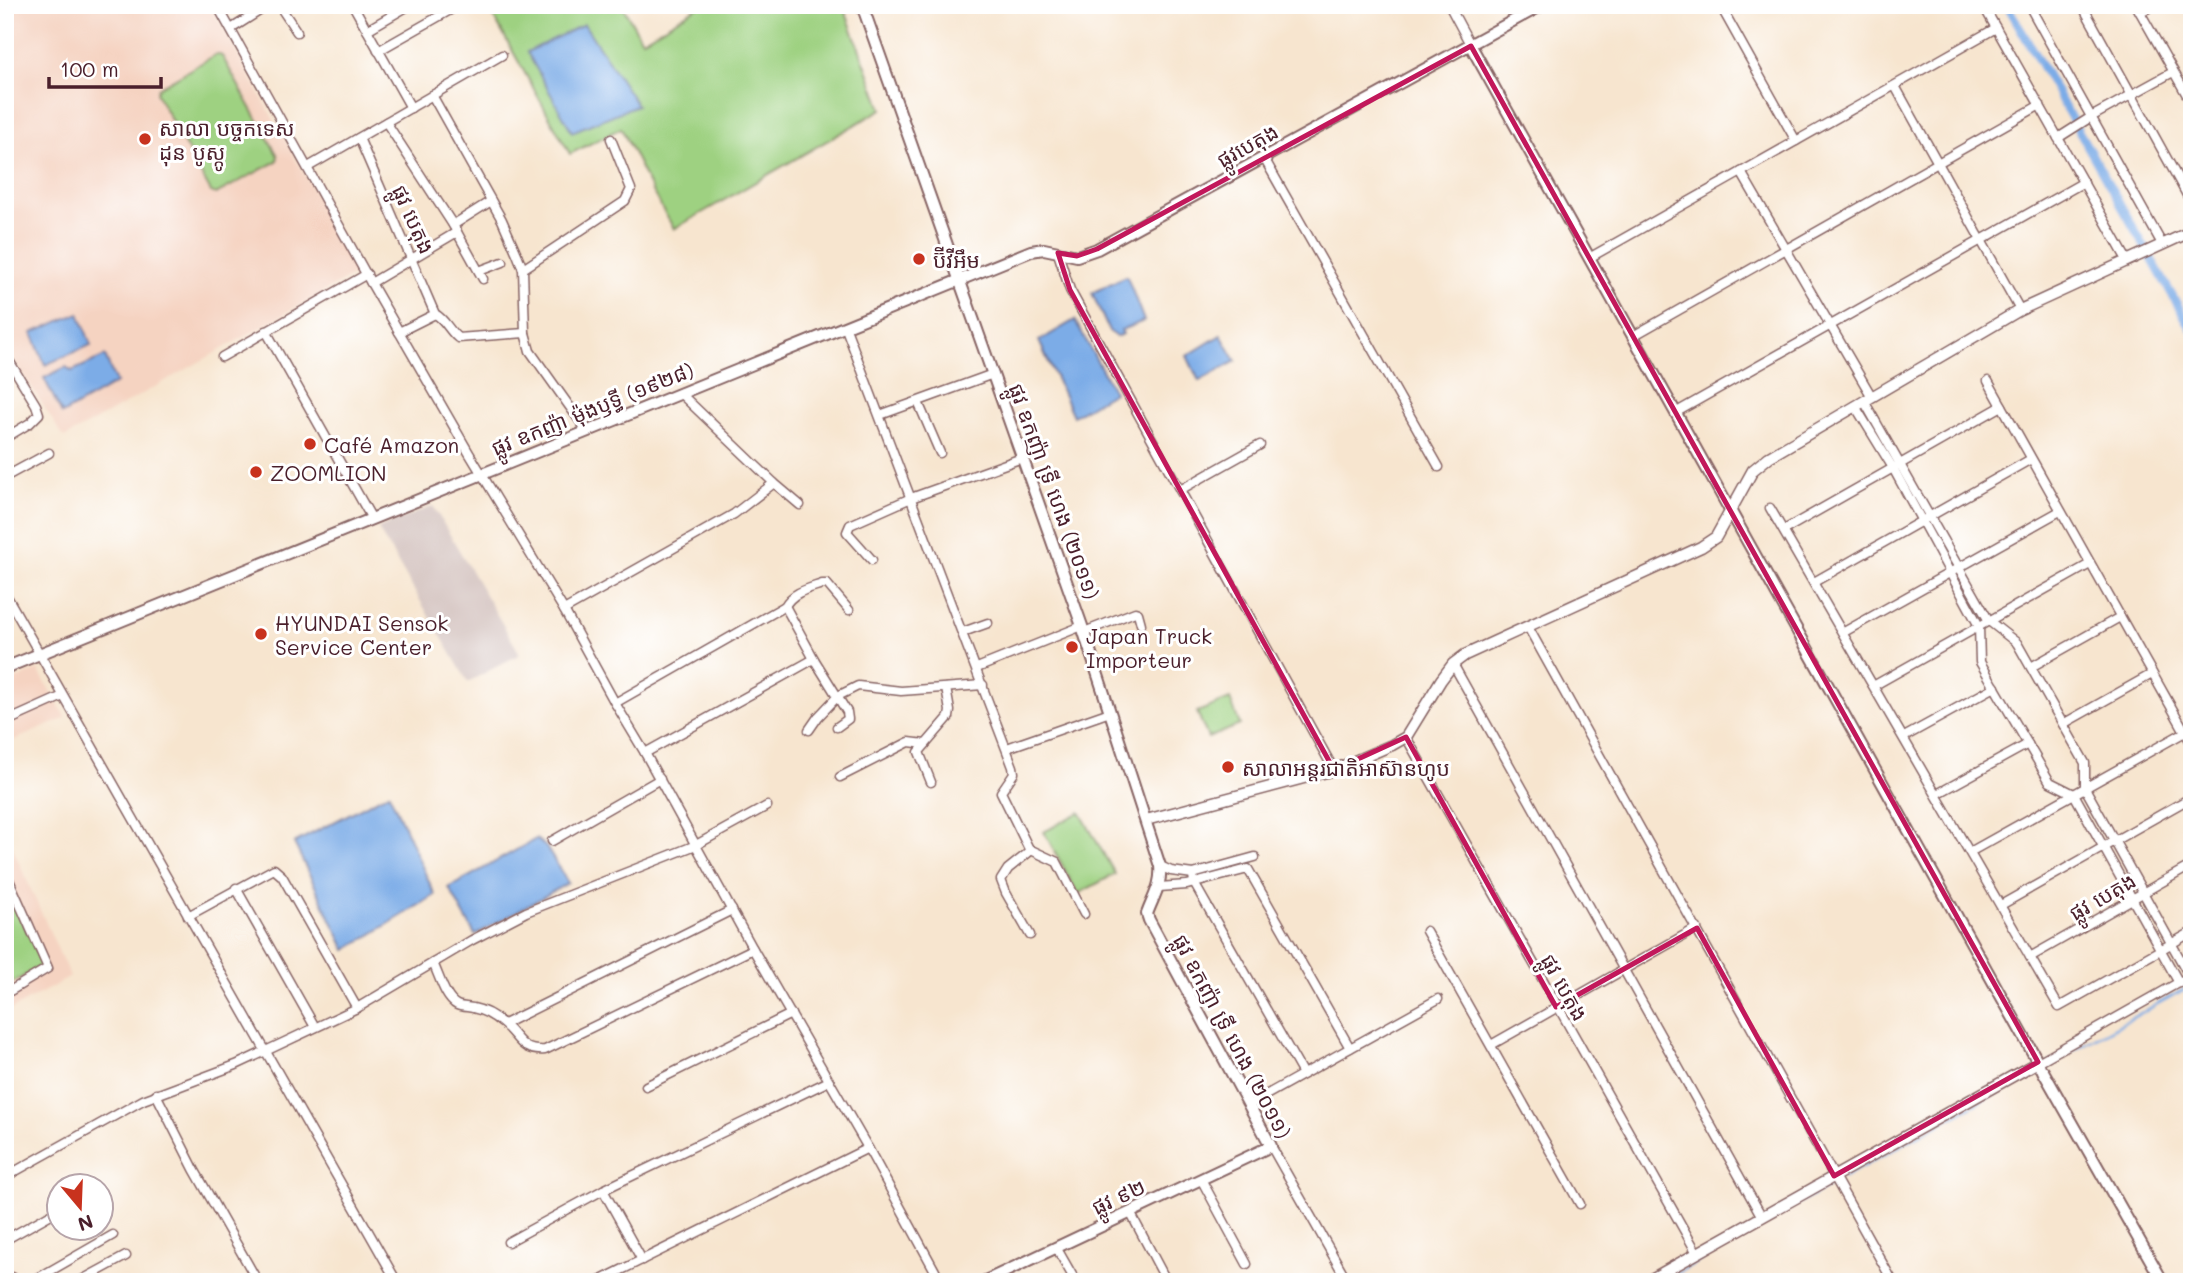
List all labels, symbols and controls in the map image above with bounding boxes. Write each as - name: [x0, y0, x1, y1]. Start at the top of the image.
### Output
- scale bar: [49, 46, 161, 90]
- text: 100 m: [60, 55, 119, 82]
- place label: សាលា បច្ចកទេស ដុន បូស្កូ: [159, 114, 295, 172]
- street label: ផ្លូវបេតុង: [1211, 117, 1286, 179]
- marker: សាលា បច្ចកទេស ដុន បូស្កូ: [137, 131, 153, 147]
- street label: ផ្លូវ បេតុង: [380, 180, 441, 261]
- place label: ប៊ីវីអឹម: [933, 246, 980, 273]
- marker: ប៊ីវីអឹម: [911, 251, 927, 267]
- street label: ផ្លូវ ឧកញ៉ា ម៉ុងឫទ្ធី (១៩២៨): [487, 355, 700, 468]
- street label: ផ្លូវ ឧកញ៉ា ទ្រី ហេង (២០១១): [997, 380, 1107, 605]
- place label: Café Amazon: [324, 431, 459, 458]
- marker: Café Amazon: [302, 436, 318, 452]
- place label: ZOOMLION: [270, 459, 387, 486]
- marker: ZOOMLION: [248, 464, 264, 480]
- place label: HYUNDAI Sensok Service Center: [275, 609, 448, 660]
- place label: Japan Truck Importeur: [1086, 622, 1212, 673]
- marker: HYUNDAI Sensok Service Center: [253, 626, 269, 642]
- marker: Japan Truck Importeur: [1064, 639, 1080, 655]
- place label: សាលាអន្ដរជាតិអាស៊ានហូប: [1242, 754, 1450, 782]
- marker: សាលាអន្ដរជាតិអាស៊ានហូប: [1220, 759, 1236, 775]
- street label: ផ្លូវ បេតុង: [2064, 866, 2144, 932]
- street label: ផ្លូវ ឧកញ៉ា ទ្រី ហេង (២០១១): [1161, 929, 1298, 1146]
- street label: ផ្លូវ បេតុង: [1529, 949, 1594, 1029]
- north arrow: [46, 1172, 116, 1242]
- street label: ផ្លូវ ៩២: [1087, 1172, 1152, 1227]
- text: N: [75, 1209, 97, 1238]

